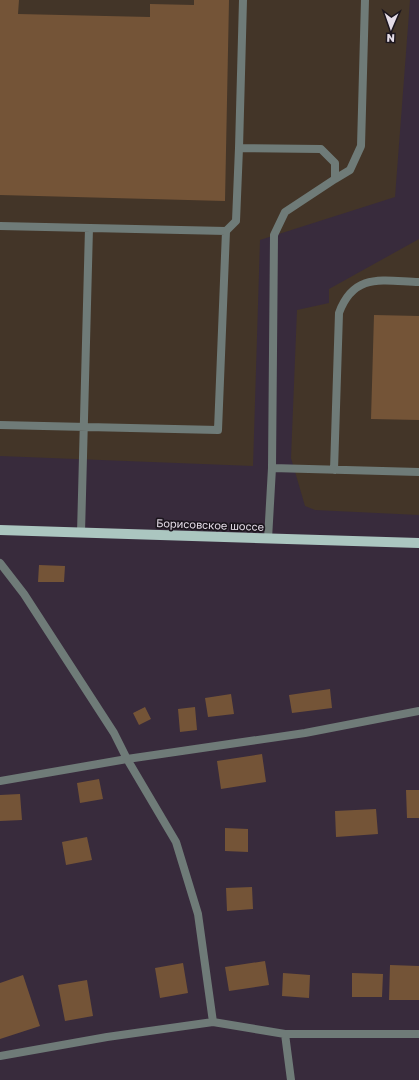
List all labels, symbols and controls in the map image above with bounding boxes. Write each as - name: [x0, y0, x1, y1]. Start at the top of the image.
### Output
- north arrow: [371, 8, 411, 48]
- text: N: [386, 32, 395, 45]
- street label: Борисовское шоссе: [156, 516, 264, 533]

